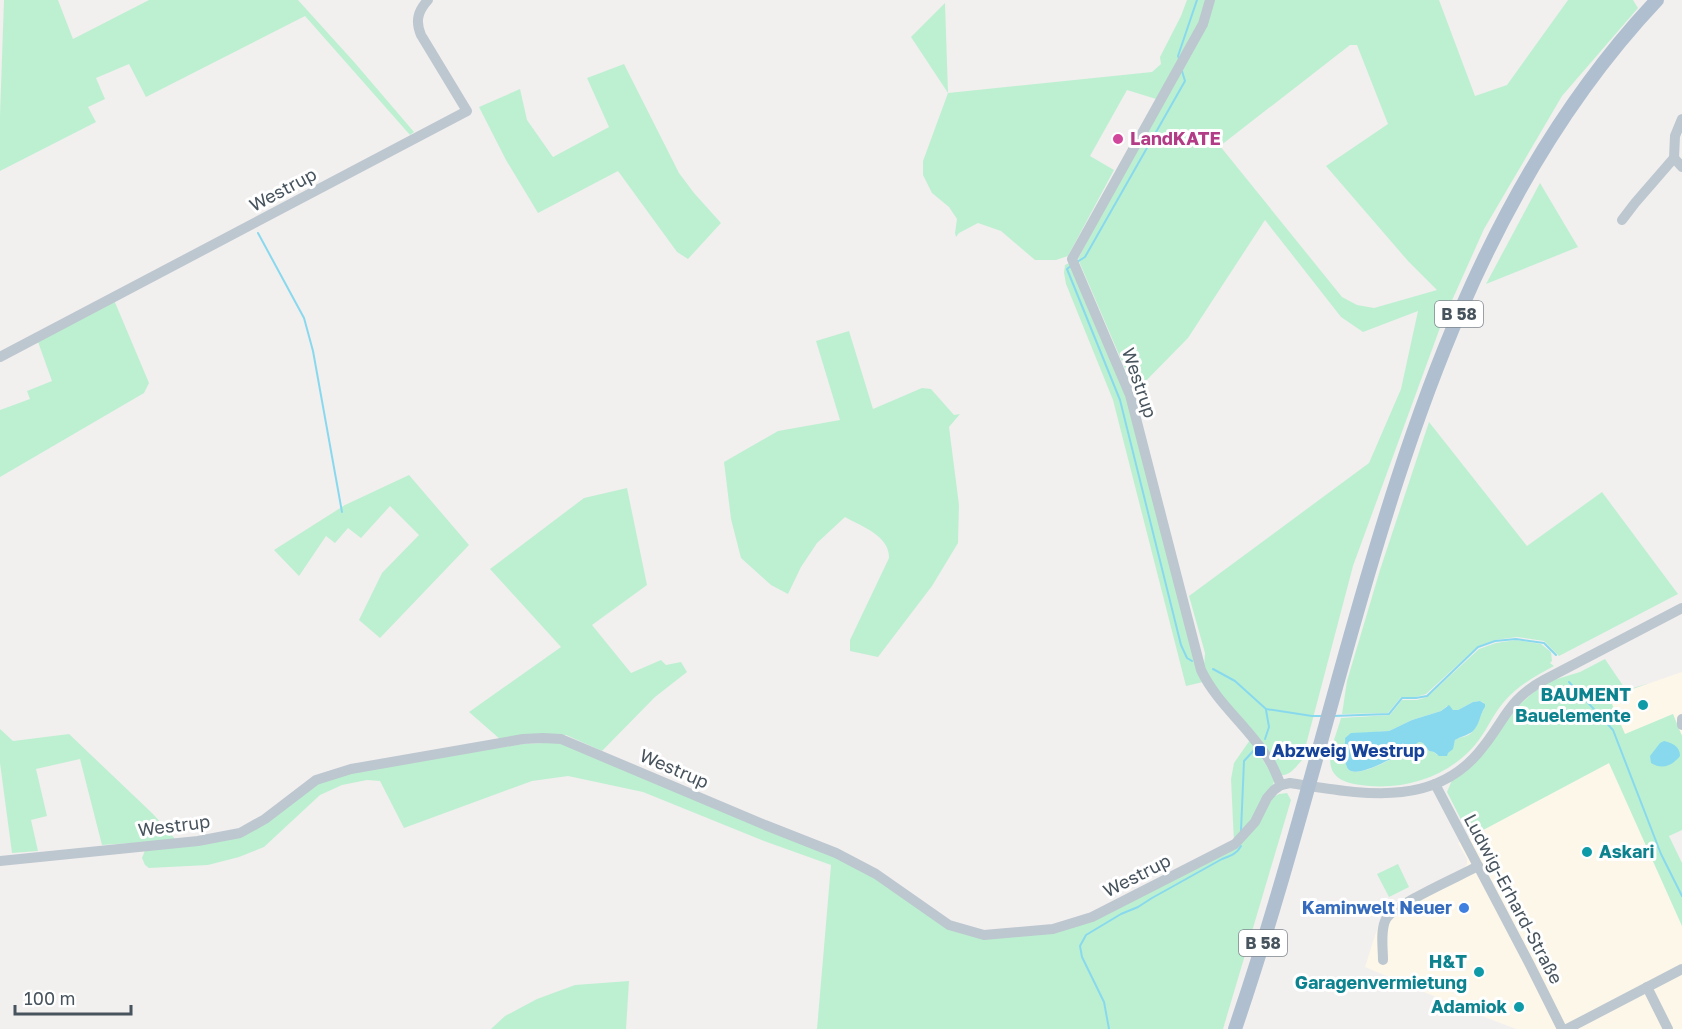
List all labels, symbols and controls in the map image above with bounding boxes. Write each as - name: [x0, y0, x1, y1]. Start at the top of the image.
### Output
- place label: LandKATE: [1130, 127, 1221, 149]
- marker: LandKATE: [1111, 132, 1125, 146]
- street label: Westrup: [245, 162, 320, 216]
- road number: B 58: [1435, 301, 1483, 327]
- street label: Westrup: [1118, 345, 1162, 421]
- place label: BAUMENT Bauelemente: [1515, 683, 1631, 726]
- marker: BAUMENT Bauelemente: [1636, 698, 1650, 712]
- place label: Abzweig Westrup: [1272, 739, 1425, 761]
- street label: Westrup: [637, 744, 712, 792]
- marker: Abzweig Westrup: [1253, 744, 1267, 758]
- street label: Westrup: [136, 810, 211, 840]
- street label: Ludwig-Erhard-Straße: [1460, 810, 1568, 987]
- place label: Askari: [1599, 840, 1654, 862]
- marker: Askari: [1580, 845, 1594, 859]
- street label: Westrup: [1099, 849, 1174, 901]
- place label: Kaminwelt Neuer: [1302, 896, 1452, 918]
- marker: Kaminwelt Neuer: [1457, 901, 1471, 915]
- road number: B 58: [1239, 930, 1287, 956]
- place label: H&T Garagenvermietung: [1295, 950, 1467, 993]
- marker: H&T Garagenvermietung: [1472, 965, 1486, 979]
- scale bar: [15, 978, 130, 1016]
- text: 100 m: [24, 987, 75, 1009]
- place label: Adamiok: [1431, 995, 1508, 1017]
- marker: Adamiok: [1512, 1000, 1526, 1014]

